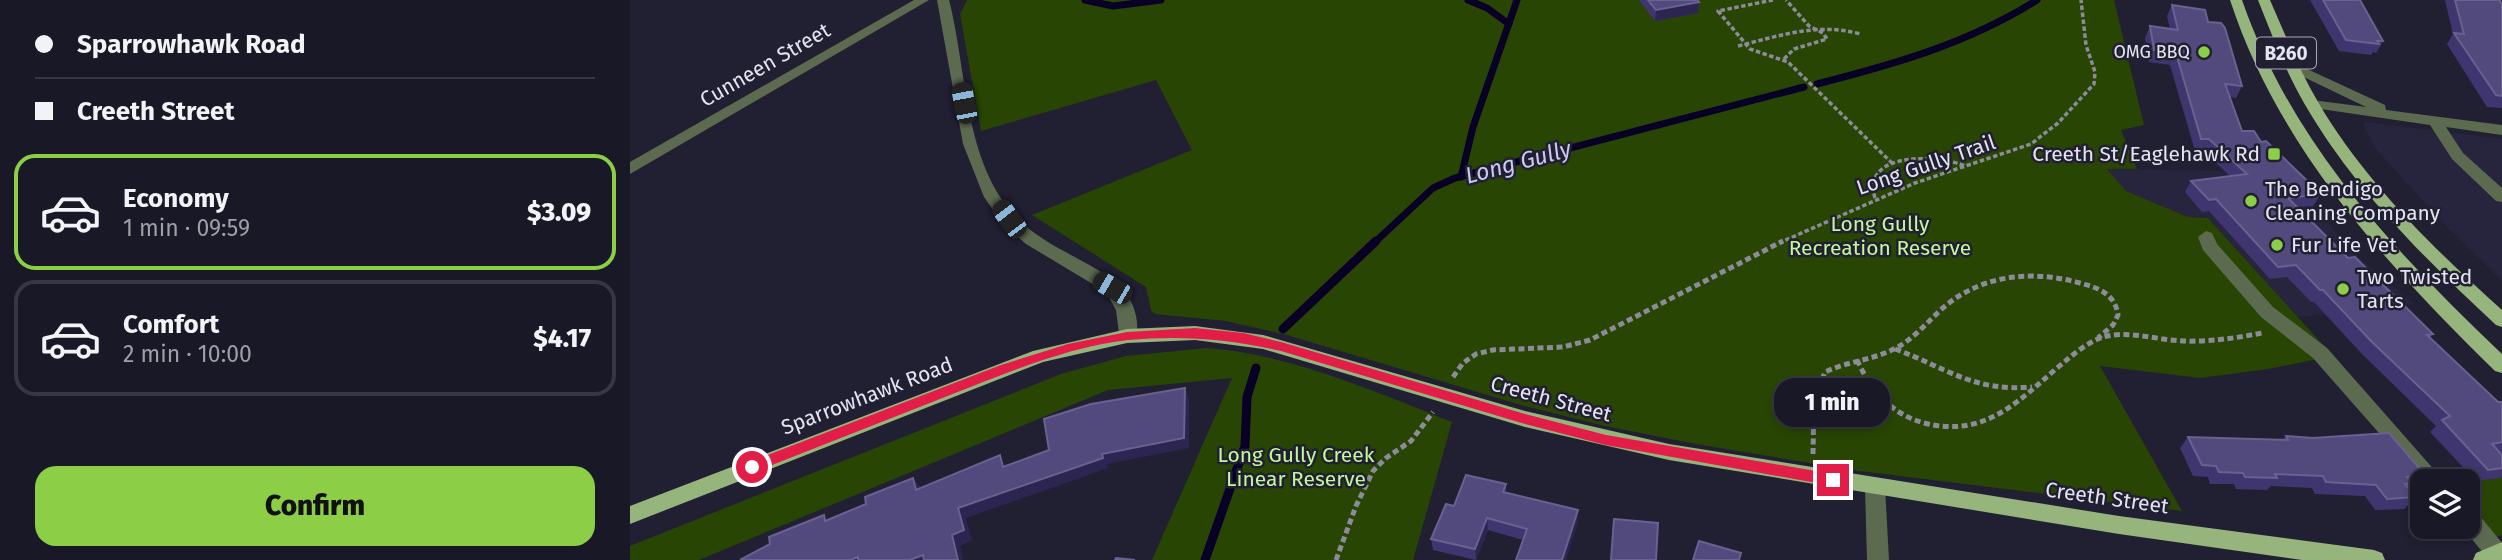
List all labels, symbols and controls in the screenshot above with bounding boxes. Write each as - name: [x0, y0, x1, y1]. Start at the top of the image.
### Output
- street label: Cunneen Street: [695, 17, 835, 113]
- text: Sparrowhawk Road: [77, 29, 306, 60]
- road number: B260: [2256, 38, 2316, 68]
- place label: OMG BBQ: [2113, 41, 2190, 63]
- marker: OMG BBQ: [2196, 44, 2212, 60]
- car: [950, 80, 979, 126]
- text: Creeth Street: [77, 96, 234, 127]
- street label: Long Gully Trail: [1853, 129, 1999, 201]
- water label: Long Gully: [1462, 134, 1575, 190]
- place label: Creeth St/Eaglehawk Rd: [2032, 141, 2260, 167]
- marker: Creeth St/Eaglehawk Rd: [2266, 146, 2282, 162]
- place label: The Bendigo Cleaning Company: [2265, 176, 2441, 226]
- icon: car: [39, 181, 102, 244]
- text: Economy: [123, 183, 229, 214]
- marker: The Bendigo Cleaning Company: [2243, 193, 2259, 209]
- car: [988, 196, 1031, 242]
- text: $3.09: [527, 197, 591, 228]
- park label: Long Gully Recreation Reserve: [1789, 211, 1971, 261]
- text: 1 min · 09:59: [123, 214, 250, 242]
- place label: Fur Life Vet: [2291, 232, 2397, 258]
- marker: Fur Life Vet: [2269, 237, 2285, 253]
- place label: Two Twisted Tarts: [2357, 264, 2472, 314]
- car: [1089, 268, 1136, 308]
- marker: Two Twisted Tarts: [2335, 281, 2351, 297]
- icon: car: [39, 307, 102, 370]
- text: Comfort: [123, 309, 219, 340]
- text: $4.17: [533, 323, 591, 354]
- text: 2 min · 10:00: [123, 340, 252, 368]
- street label: Sparrowhawk Road: [778, 351, 956, 441]
- street label: Creeth Street: [1488, 370, 1615, 428]
- callout: 1 min: [1775, 378, 1891, 428]
- text: 1 min: [1804, 388, 1860, 416]
- park label: Long Gully Creek Linear Reserve: [1217, 442, 1375, 492]
- route start: [736, 451, 768, 483]
- route end: [1817, 464, 1849, 496]
- button: Confirm: [35, 466, 595, 546]
- map controls: [2410, 469, 2480, 539]
- button: layers: [2410, 469, 2480, 539]
- street label: Creeth Street: [2044, 476, 2171, 520]

